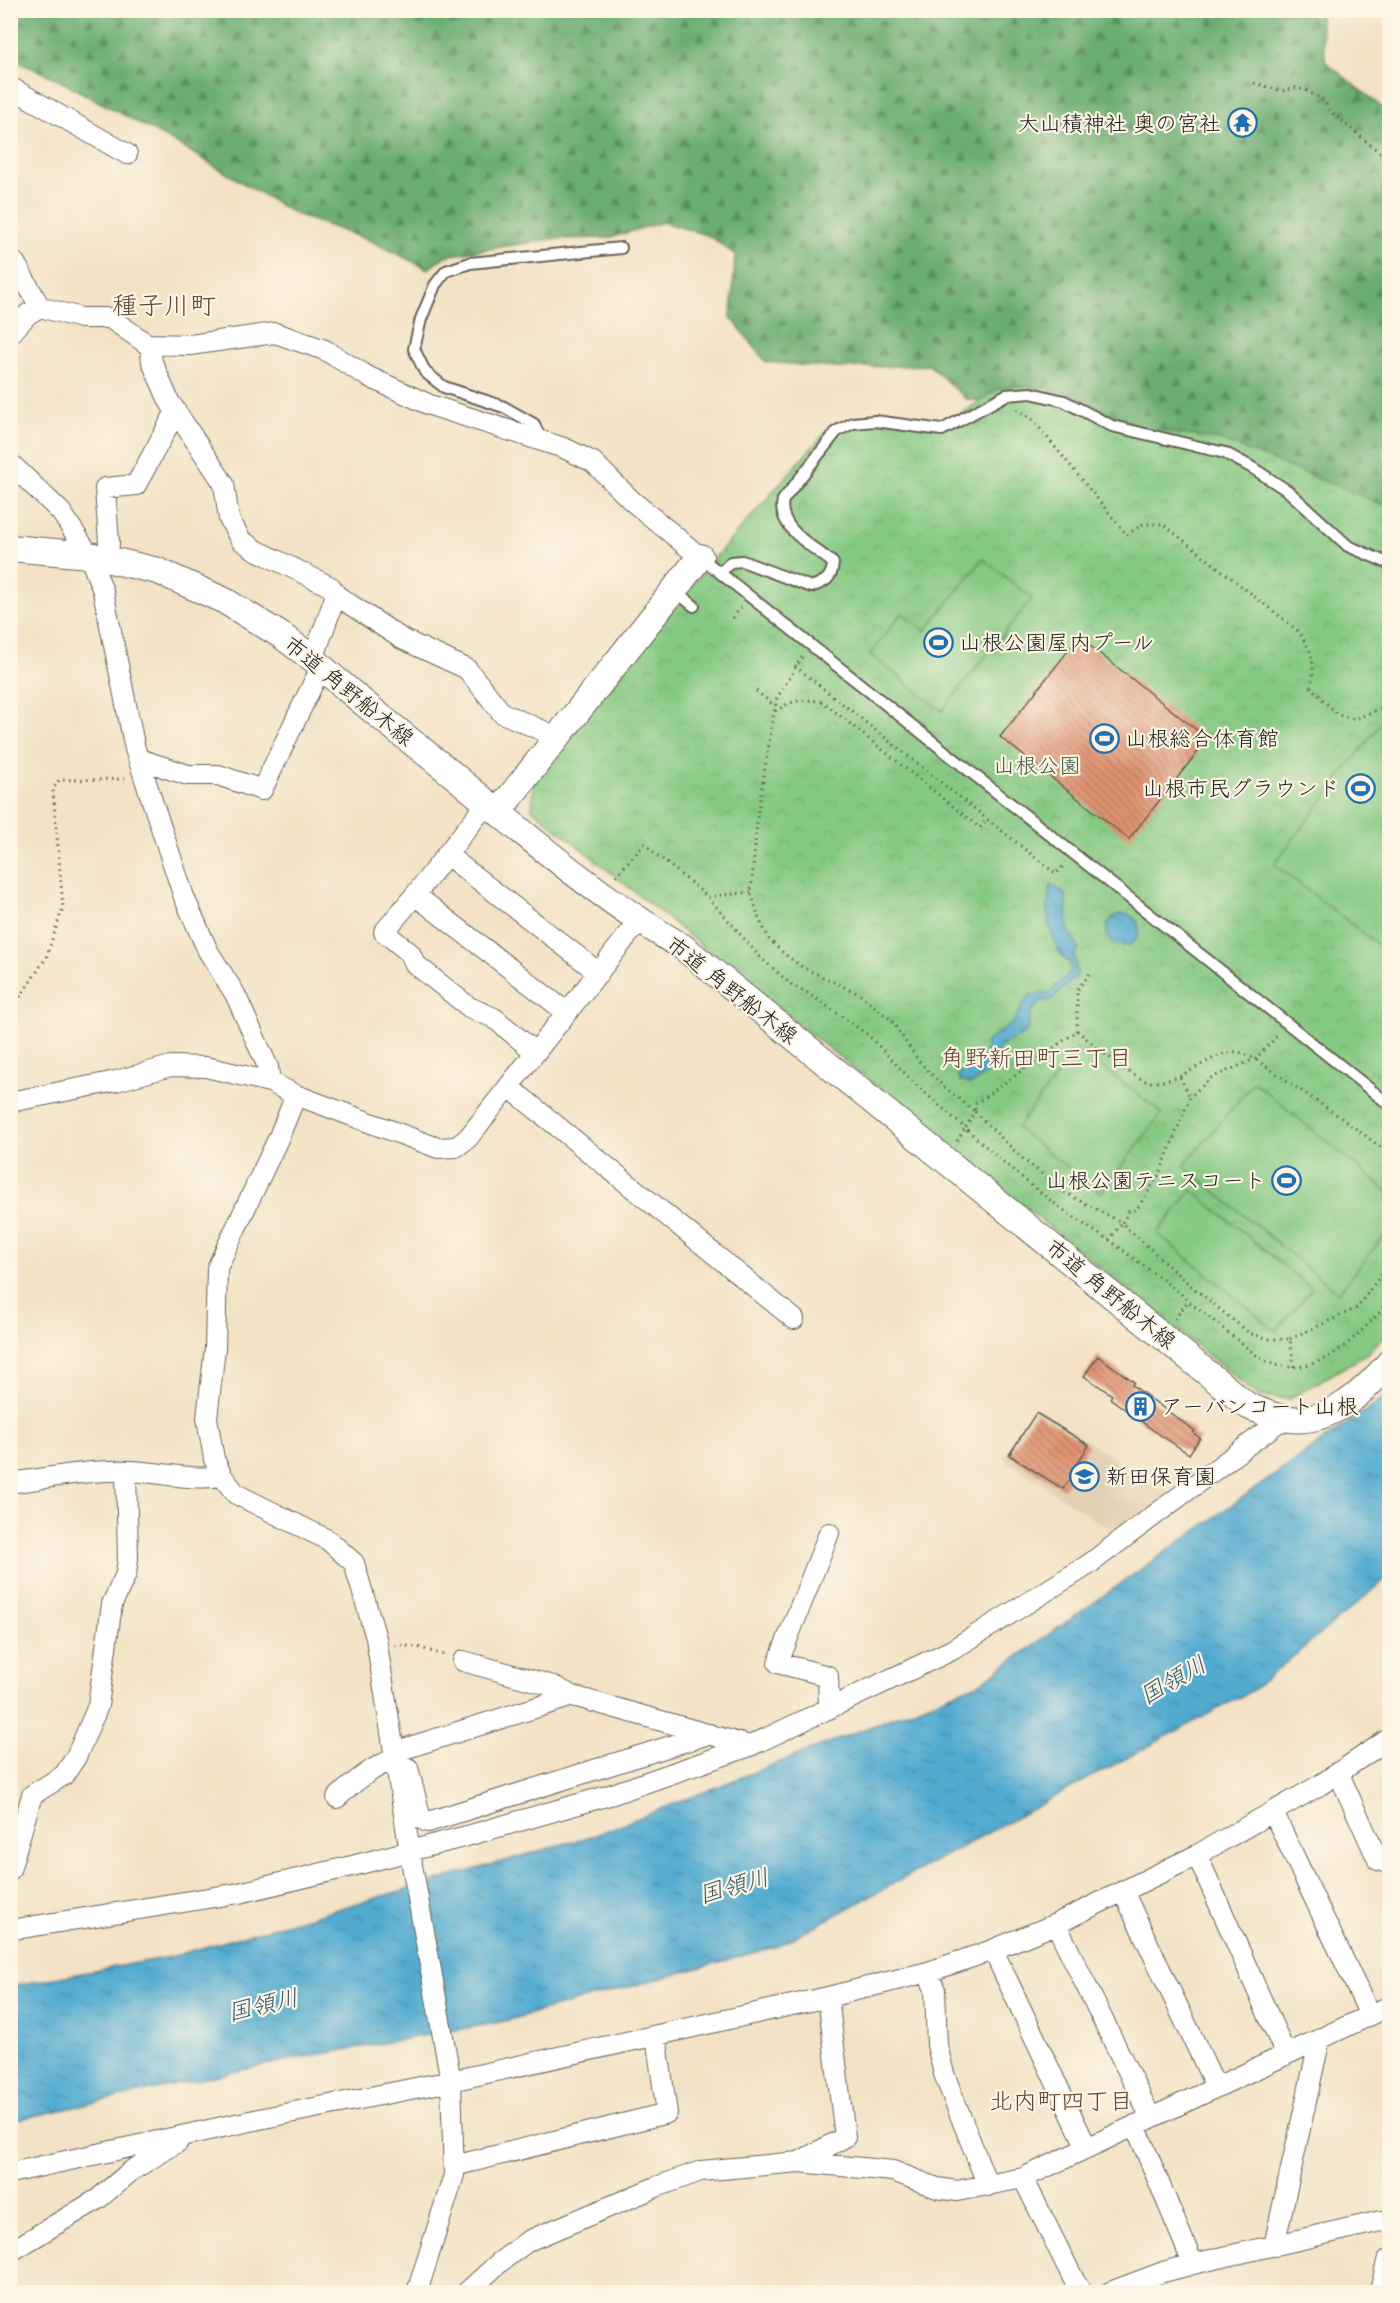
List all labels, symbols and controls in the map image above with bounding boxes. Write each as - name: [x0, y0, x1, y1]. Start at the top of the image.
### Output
- place label: 大山積神社 奥の宮社: [1017, 104, 1221, 143]
- temple icon: 大山積神社 奥の宮社: [1226, 107, 1258, 139]
- district label: 種子川町: [112, 282, 216, 328]
- place label: 山根公園屋内プール: [959, 623, 1154, 662]
- street label: 市道 角野船木線: [275, 626, 423, 756]
- sports icon: 山根公園屋内プール: [922, 626, 954, 658]
- place label: 山根総合体育館: [1125, 719, 1279, 758]
- sports icon: 山根総合体育館: [1088, 722, 1120, 754]
- park label: 山根公園: [993, 746, 1081, 785]
- place label: 山根市民グラウンド: [1142, 769, 1340, 808]
- sports icon: 山根市民グラウンド: [1345, 772, 1377, 804]
- street label: 市道 角野船木線: [657, 925, 807, 1055]
- district label: 角野新田町三丁目: [940, 1037, 1132, 1079]
- place label: 山根公園テニスコート: [1046, 1161, 1266, 1200]
- sports icon: 山根公園テニスコート: [1271, 1164, 1303, 1196]
- street label: 市道 角野船木線: [1037, 1229, 1185, 1359]
- place label: アーバンコート山根: [1161, 1387, 1359, 1426]
- building icon: アーバンコート山根: [1124, 1390, 1156, 1422]
- place label: 新田保育園: [1106, 1457, 1216, 1496]
- school or university icon: 新田保育園: [1069, 1460, 1101, 1492]
- water label: 国領川: [1131, 1644, 1215, 1716]
- water label: 国領川: [694, 1856, 774, 1916]
- water label: 国領川: [223, 1976, 303, 2034]
- district label: 北内町四丁目: [989, 2080, 1133, 2122]

